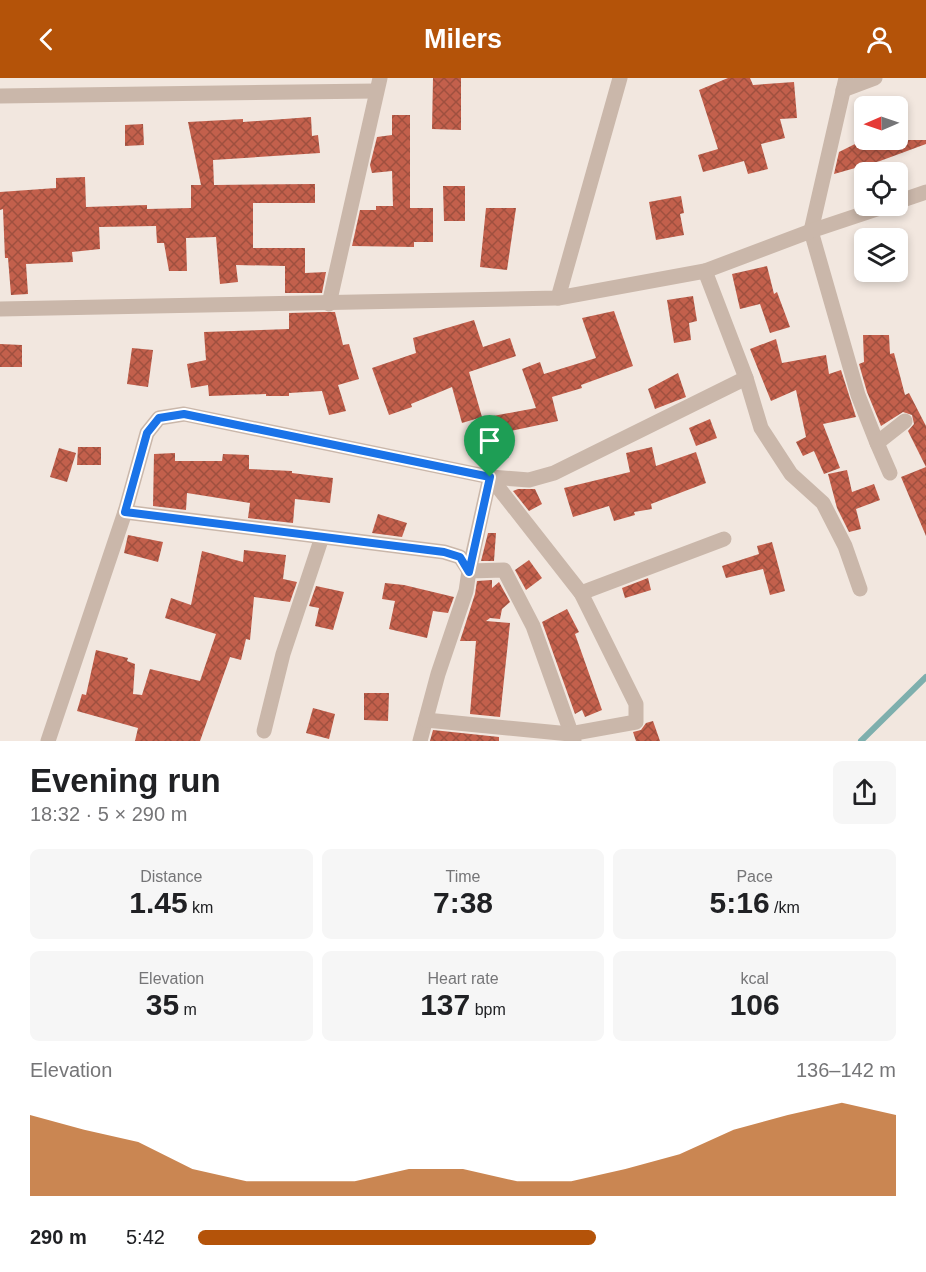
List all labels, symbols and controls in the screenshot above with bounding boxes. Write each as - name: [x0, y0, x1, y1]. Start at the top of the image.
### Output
- icon: back: [30, 23, 63, 56]
- icon: person: [863, 23, 896, 56]
- text: Milers: [424, 24, 502, 54]
- north arrow: [854, 96, 908, 150]
- map controls: [854, 96, 908, 282]
- button: locate: [854, 162, 908, 216]
- button: layers: [854, 228, 908, 282]
- pin: [464, 415, 515, 477]
- icon: arrive: [473, 424, 506, 457]
- button: share: [833, 761, 896, 824]
- text: Evening run: [30, 762, 221, 799]
- text: 18:32 · 5 × 290 m: [30, 803, 187, 825]
- text: Distance: [140, 868, 202, 885]
- text: Time: [446, 868, 480, 885]
- text: Pace: [736, 868, 773, 885]
- text: 1.45: [129, 886, 188, 919]
- text: 7:38: [433, 886, 493, 919]
- text: 5:16: [710, 886, 770, 919]
- text: km: [188, 899, 213, 916]
- text: /km: [770, 899, 800, 916]
- text: Elevation: [138, 970, 204, 987]
- text: Heart rate: [427, 970, 499, 987]
- text: kcal: [740, 970, 769, 987]
- text: 35: [146, 988, 179, 1021]
- text: 137: [420, 988, 470, 1021]
- text: 106: [730, 988, 780, 1021]
- text: m: [179, 1001, 197, 1018]
- text: bpm: [470, 1001, 506, 1018]
- text: Elevation: [30, 1059, 112, 1081]
- text: 136–142 m: [796, 1059, 896, 1081]
- text: 290 m: [30, 1226, 87, 1248]
- text: 5:42: [126, 1226, 165, 1248]

